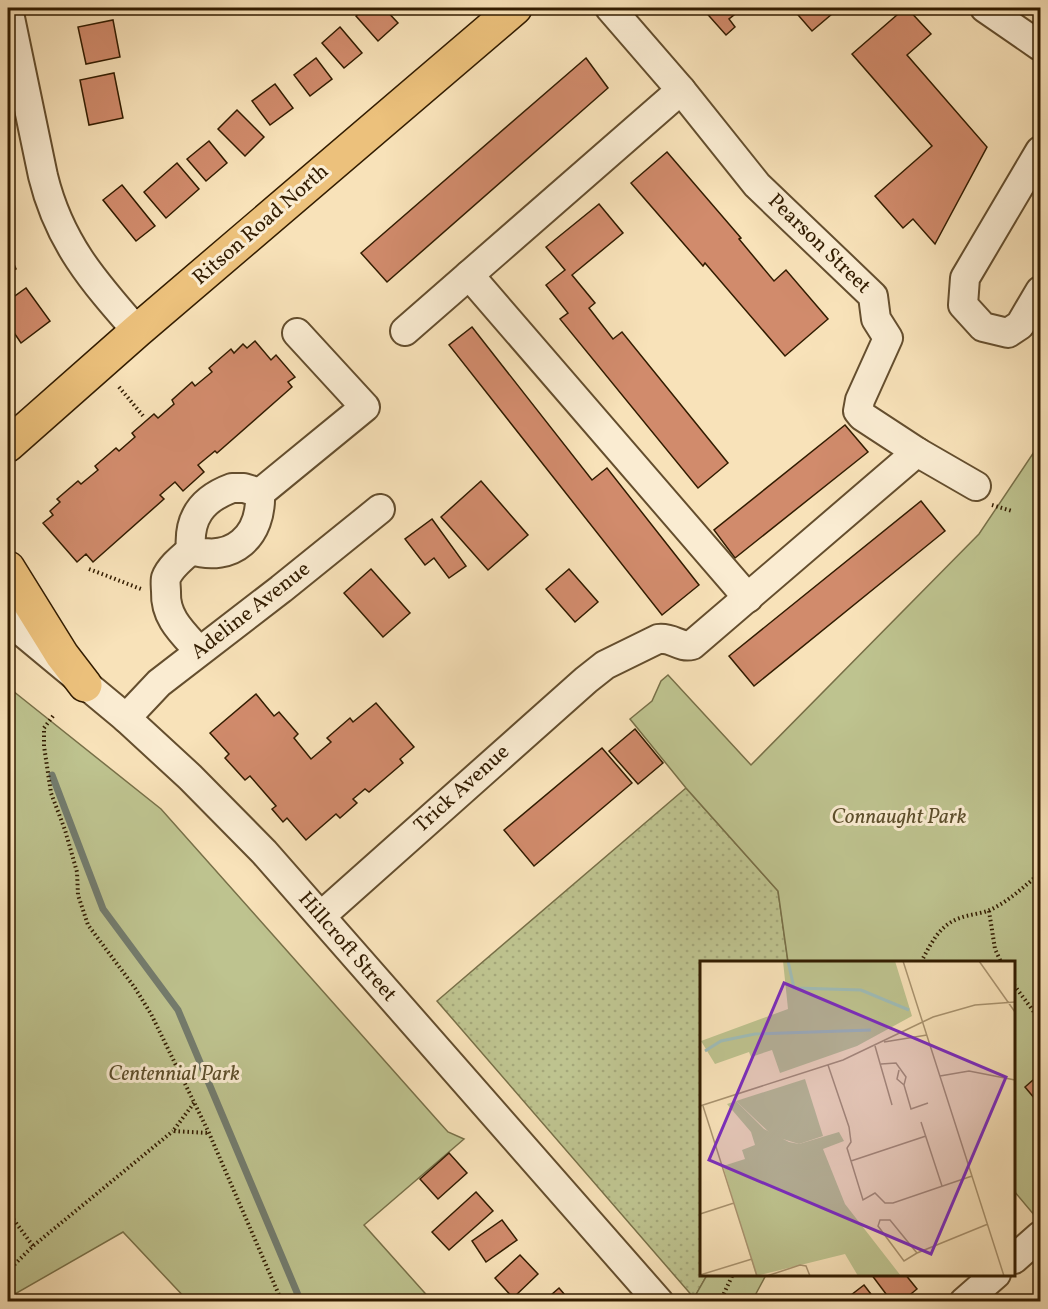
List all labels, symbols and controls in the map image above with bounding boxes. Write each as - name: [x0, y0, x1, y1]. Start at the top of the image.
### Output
- street label: Ritson Road North: [187, 158, 335, 292]
- street label: Pearson Street: [761, 187, 877, 301]
- street label: Adeline Avenue: [185, 555, 317, 667]
- street label: Trick Avenue: [408, 738, 516, 840]
- park label: Connaught Park: [832, 803, 967, 832]
- street label: Hillcroft Street: [291, 886, 403, 1008]
- inset map: [700, 961, 1015, 1276]
- park label: Centennial Park: [108, 1060, 240, 1089]

